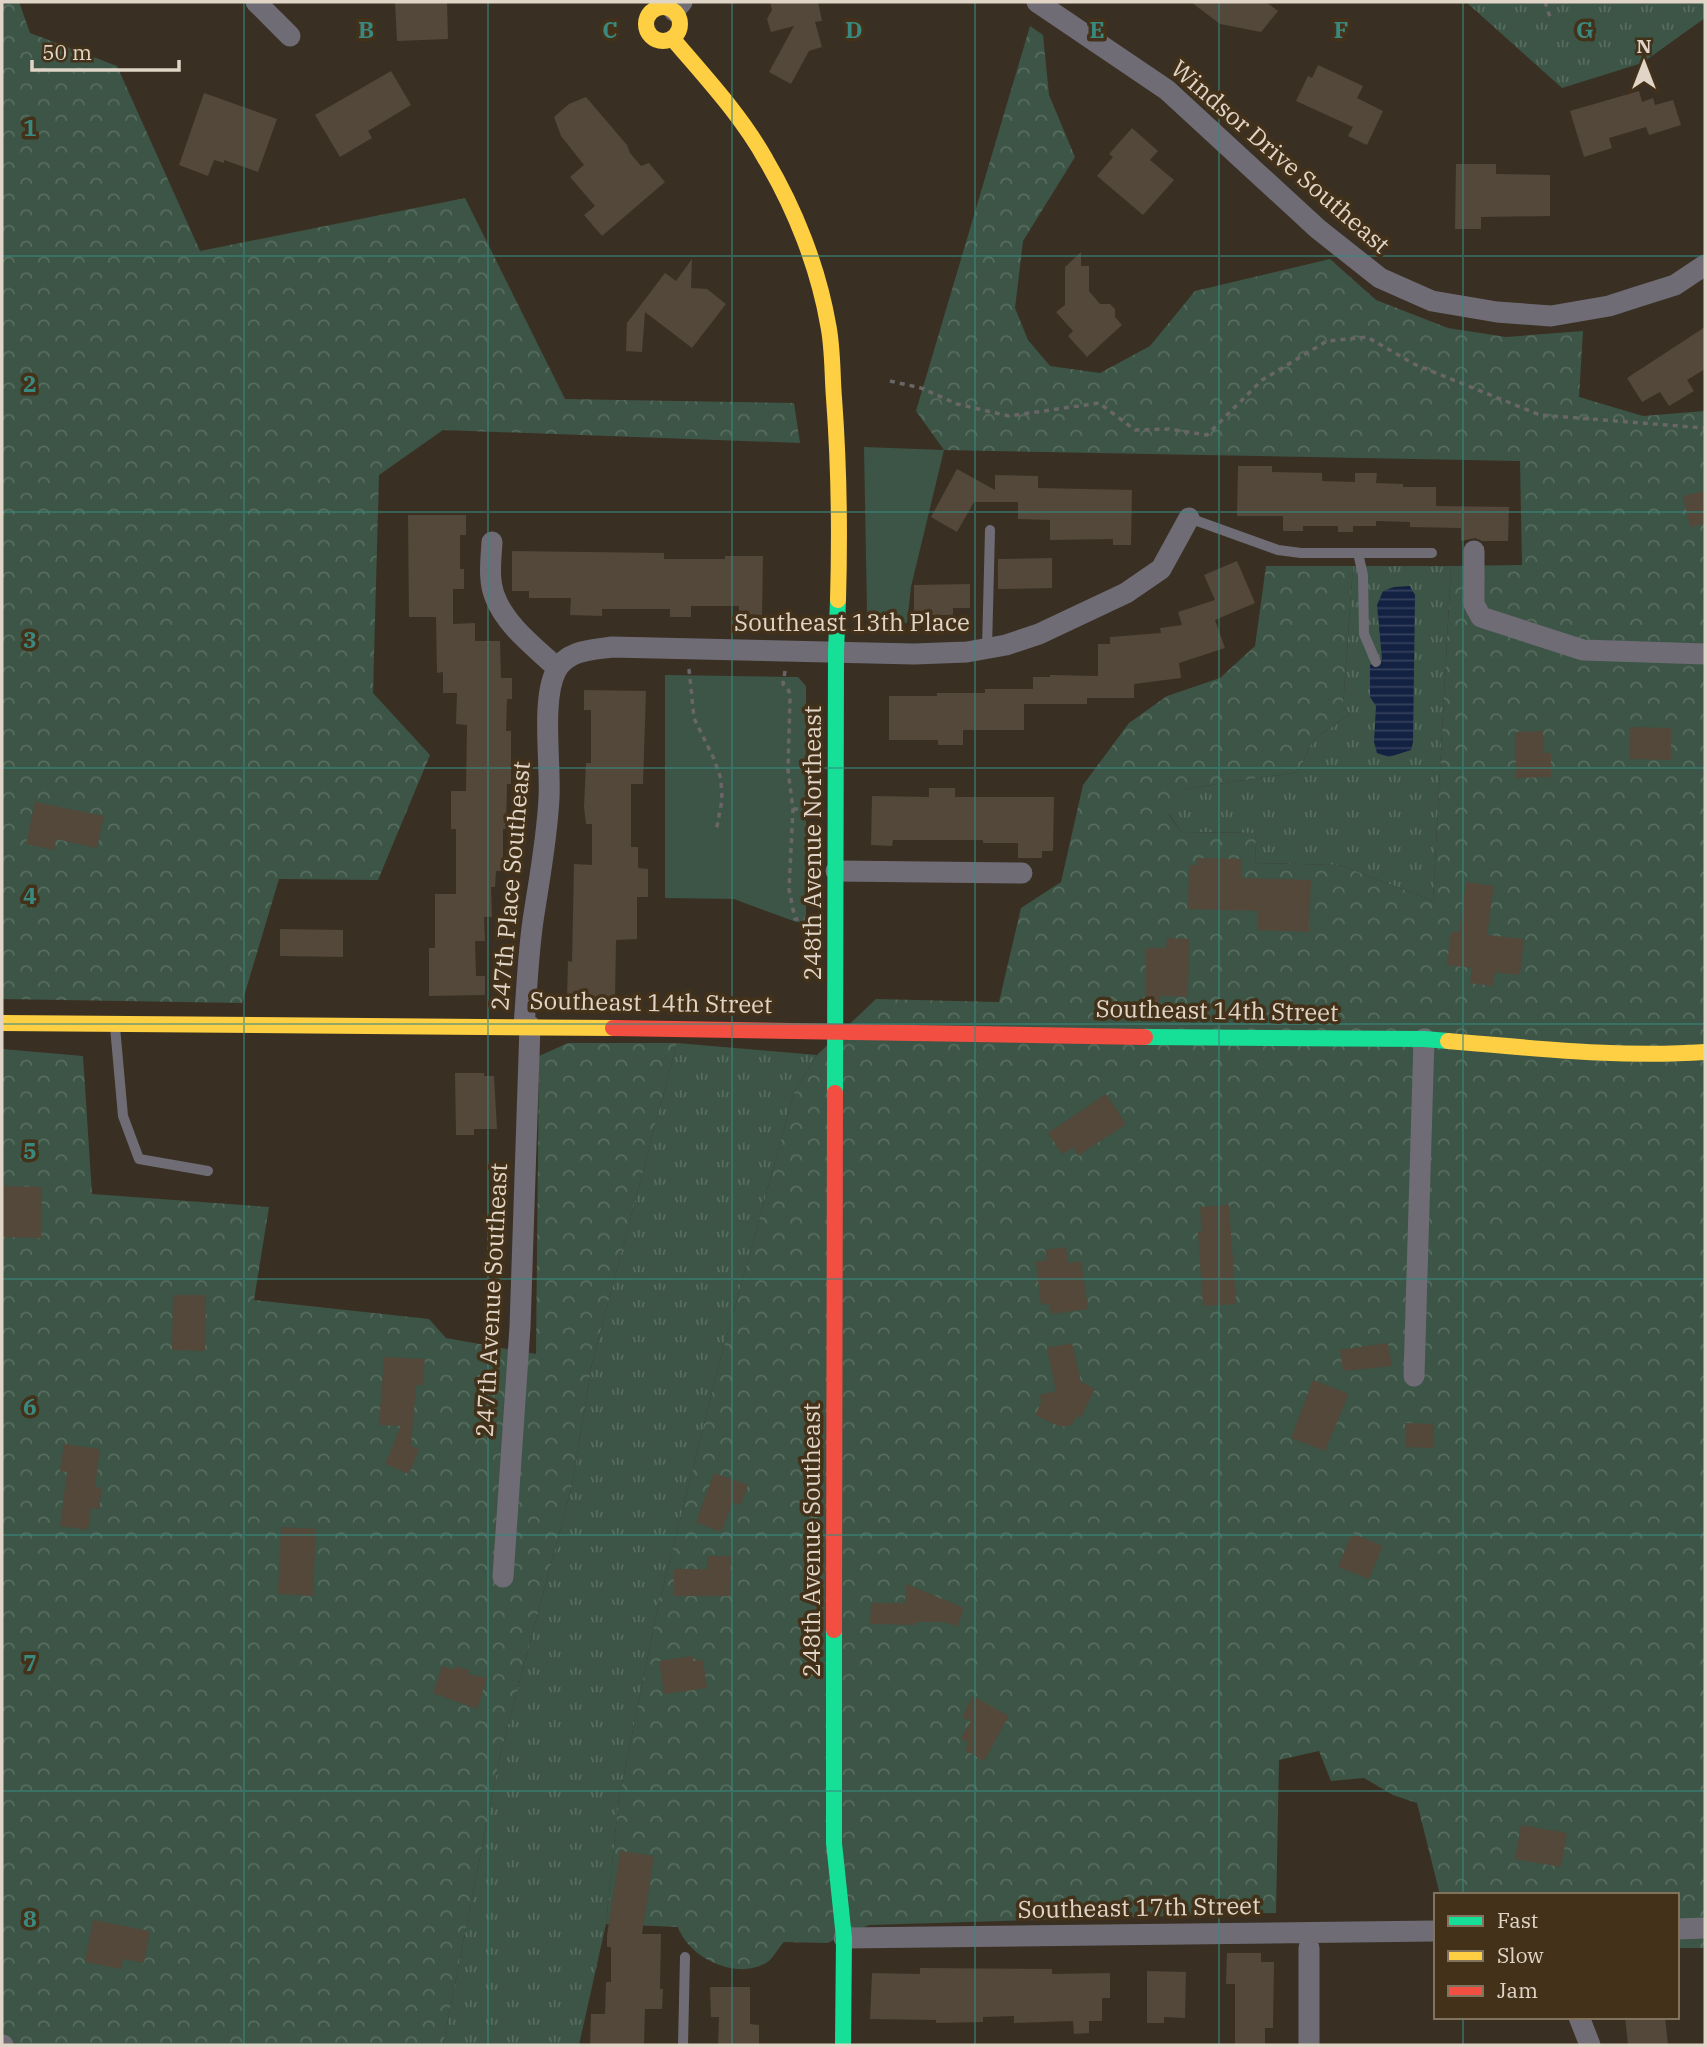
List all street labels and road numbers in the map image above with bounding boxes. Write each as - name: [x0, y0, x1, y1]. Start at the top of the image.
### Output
- street label: Windsor Drive Southeast: [1164, 52, 1397, 260]
- street label: Southeast 13th Place: [734, 606, 970, 638]
- street label: 248th Avenue Northeast: [796, 706, 828, 980]
- street label: 247th Place Southeast: [483, 760, 537, 1012]
- street label: Southeast 14th Street: [529, 984, 773, 1020]
- street label: Southeast 14th Street: [1095, 992, 1339, 1028]
- street label: 247th Avenue Southeast: [468, 1162, 514, 1438]
- street label: 248th Avenue Southeast: [795, 1403, 827, 1677]
- street label: Southeast 17th Street: [1017, 1889, 1261, 1925]

